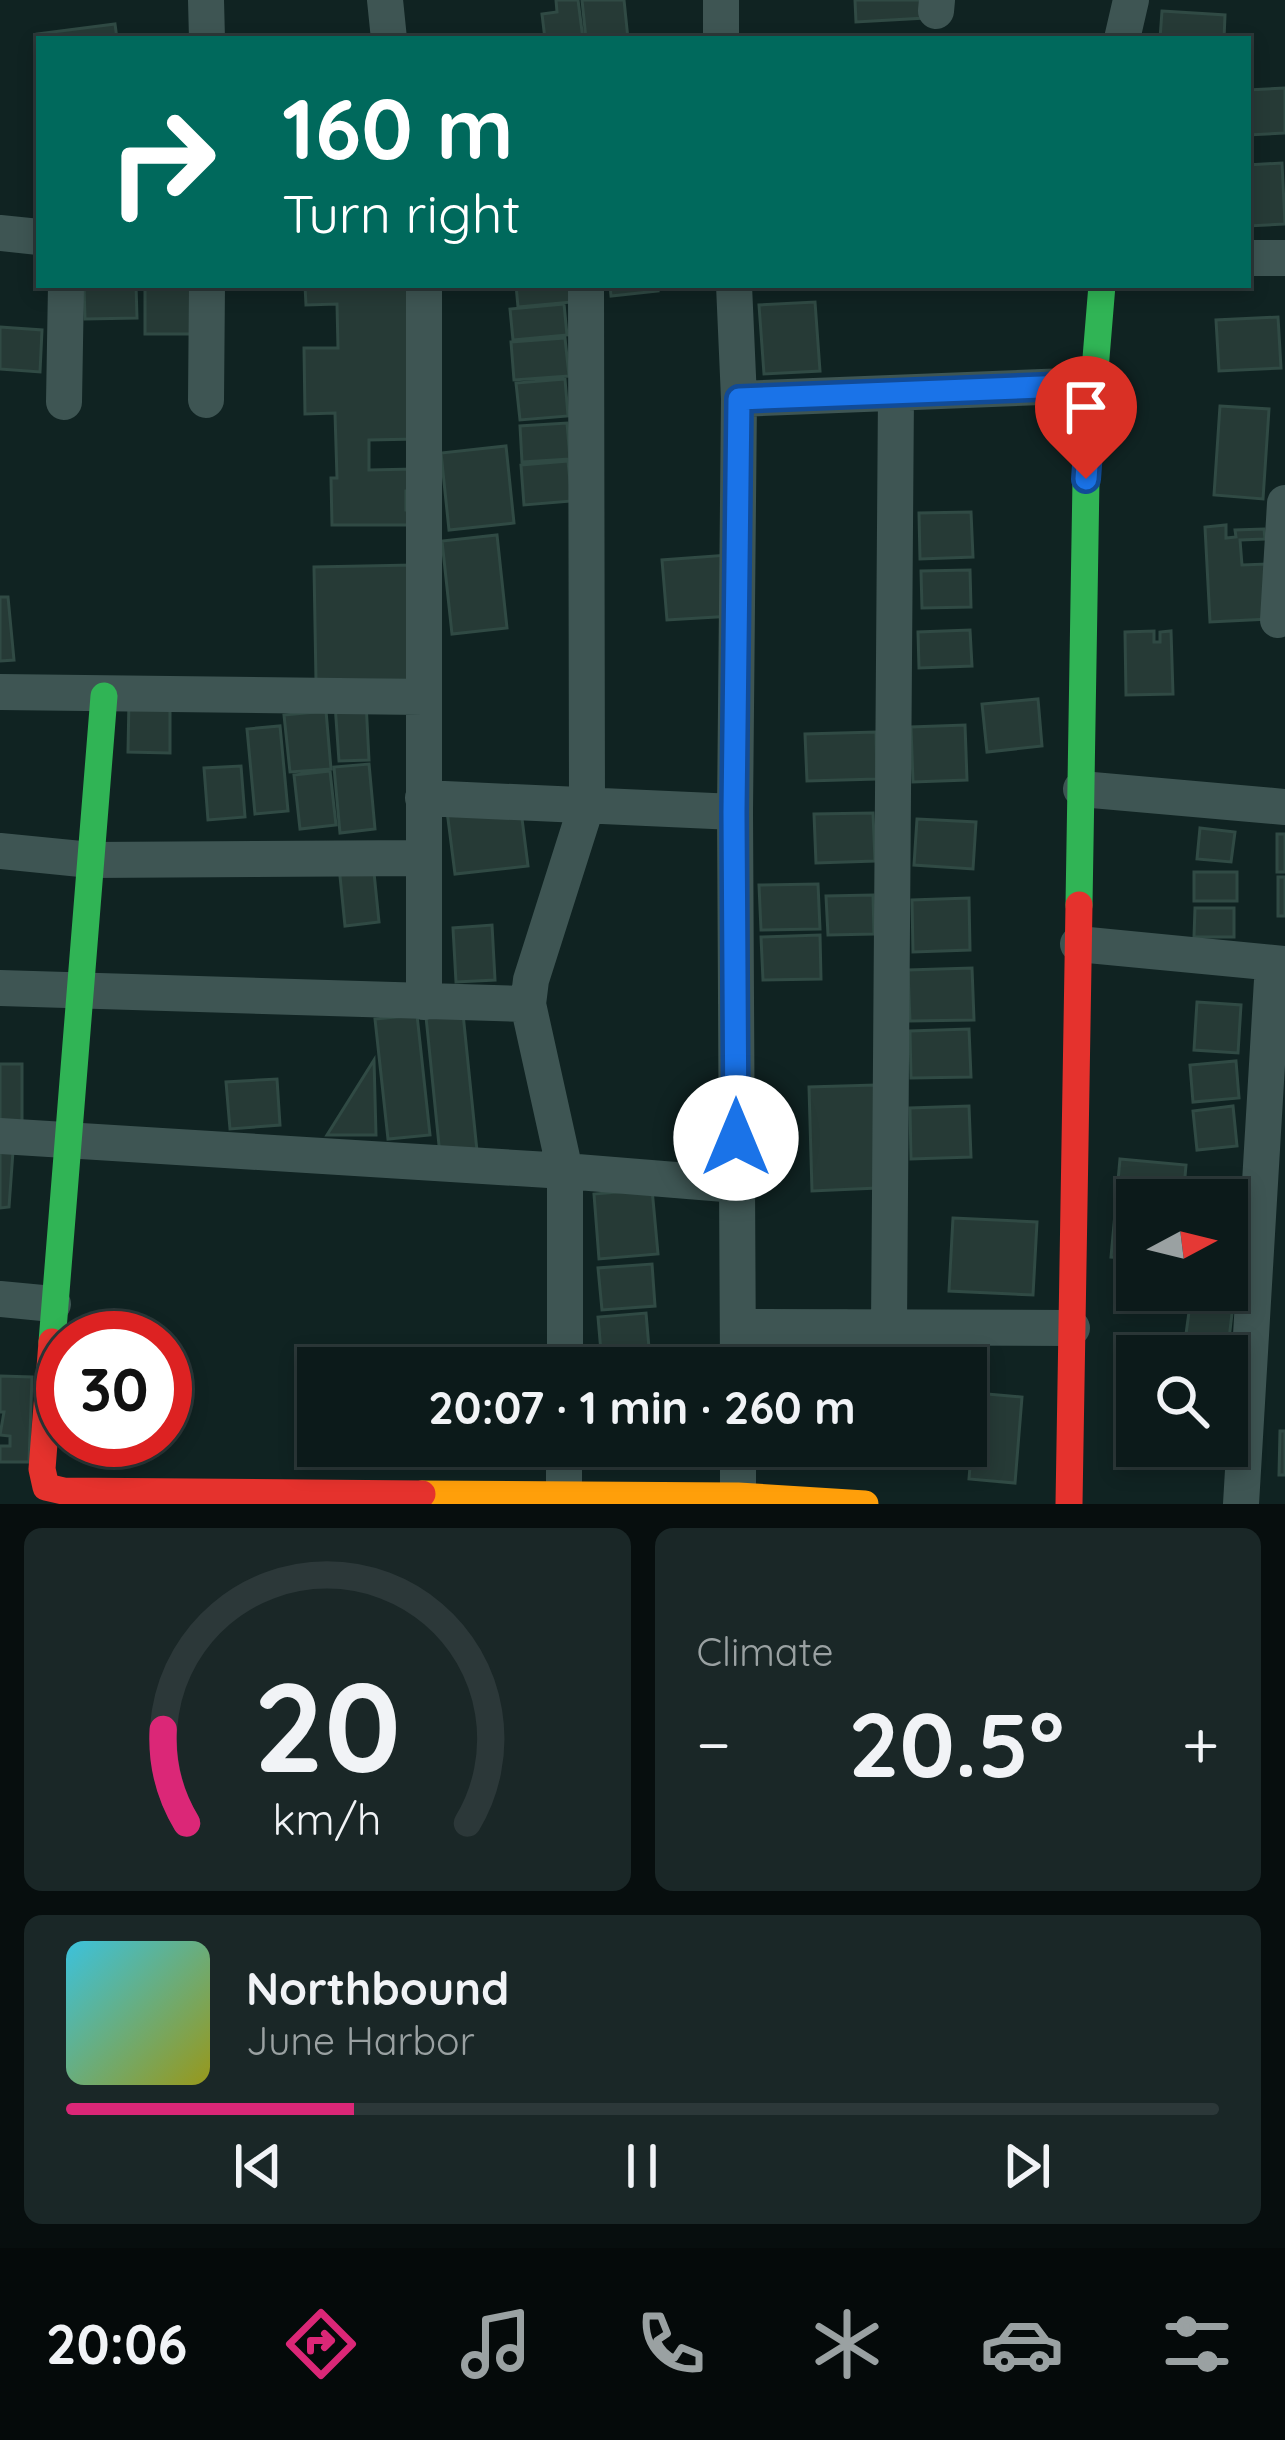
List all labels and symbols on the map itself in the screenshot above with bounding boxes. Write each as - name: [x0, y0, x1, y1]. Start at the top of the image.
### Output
- pin: [1035, 356, 1137, 479]
- position arrow: [673, 1075, 799, 1201]
- north arrow: [1116, 1179, 1248, 1311]
- speed limit sign: 30: [36, 1311, 192, 1467]

